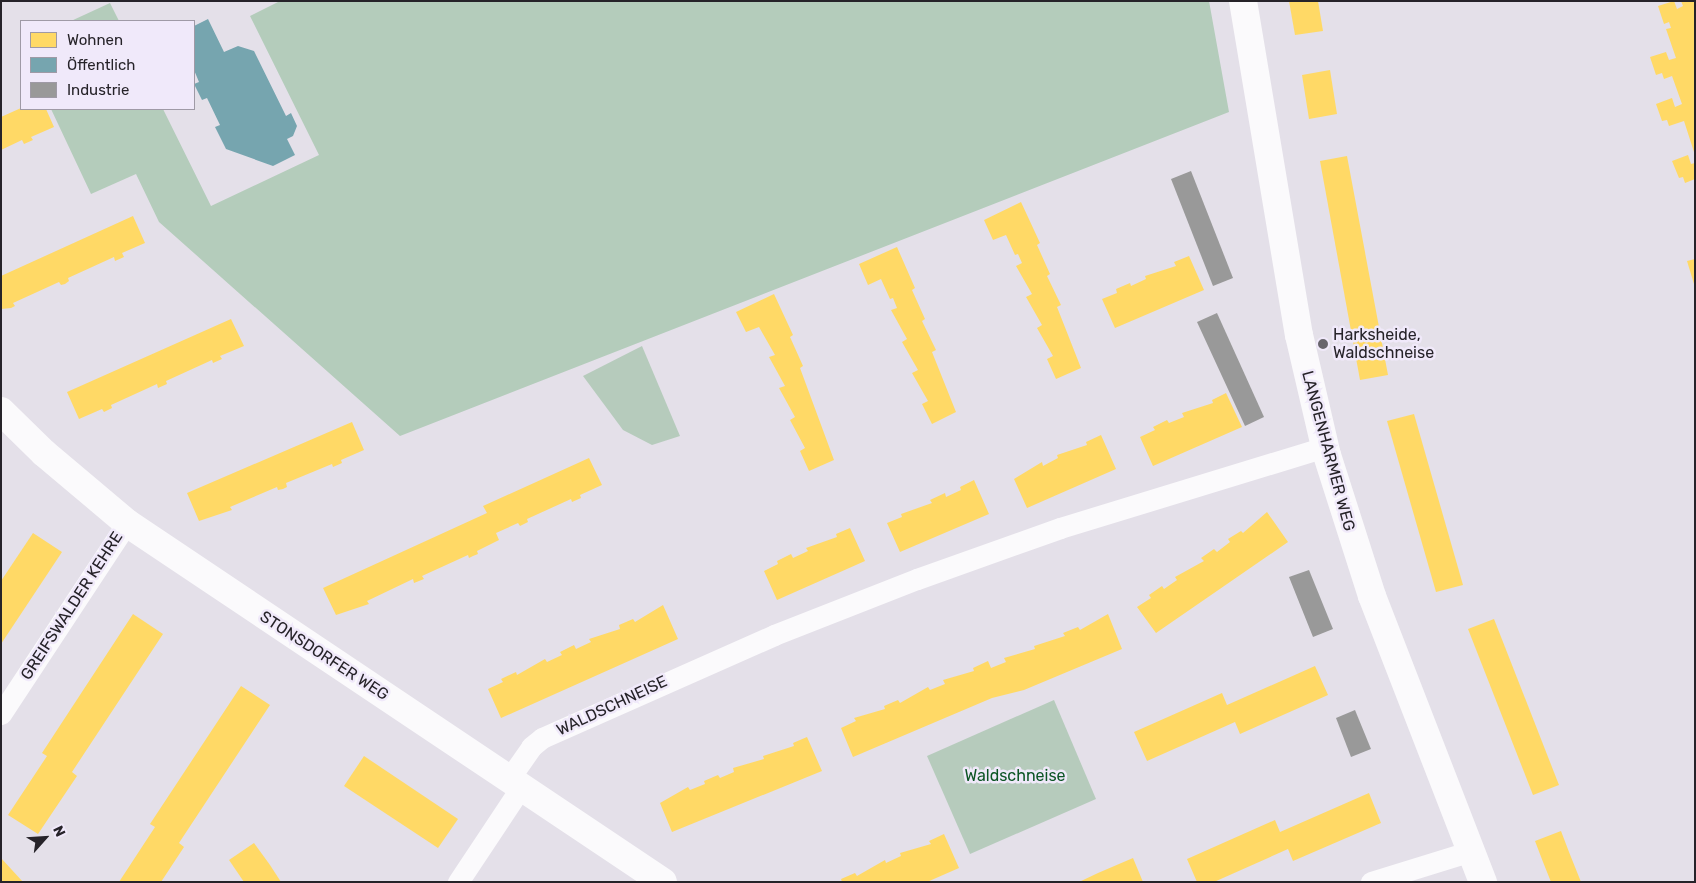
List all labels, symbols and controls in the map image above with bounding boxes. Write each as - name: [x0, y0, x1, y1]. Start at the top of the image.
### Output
- legend: [20, 20, 195, 110]
- text: Wohnen: [67, 31, 123, 49]
- text: Öffentlich: [67, 56, 135, 74]
- text: Industrie: [67, 81, 129, 99]
- place label: Harksheide, Waldschneise: [1333, 325, 1434, 363]
- marker: Harksheide, Waldschneise: [1317, 338, 1329, 350]
- street label: LANGENHARMER WEG: [1297, 369, 1359, 533]
- street label: GREIFSWALDER KEHRE: [17, 528, 127, 684]
- street label: STONSDORFER WEG: [256, 607, 392, 705]
- street label: WALDSCHNEISE: [554, 672, 670, 740]
- park label: Waldschneise: [964, 766, 1066, 786]
- north arrow: [20, 813, 70, 863]
- text: N: [49, 823, 69, 839]

